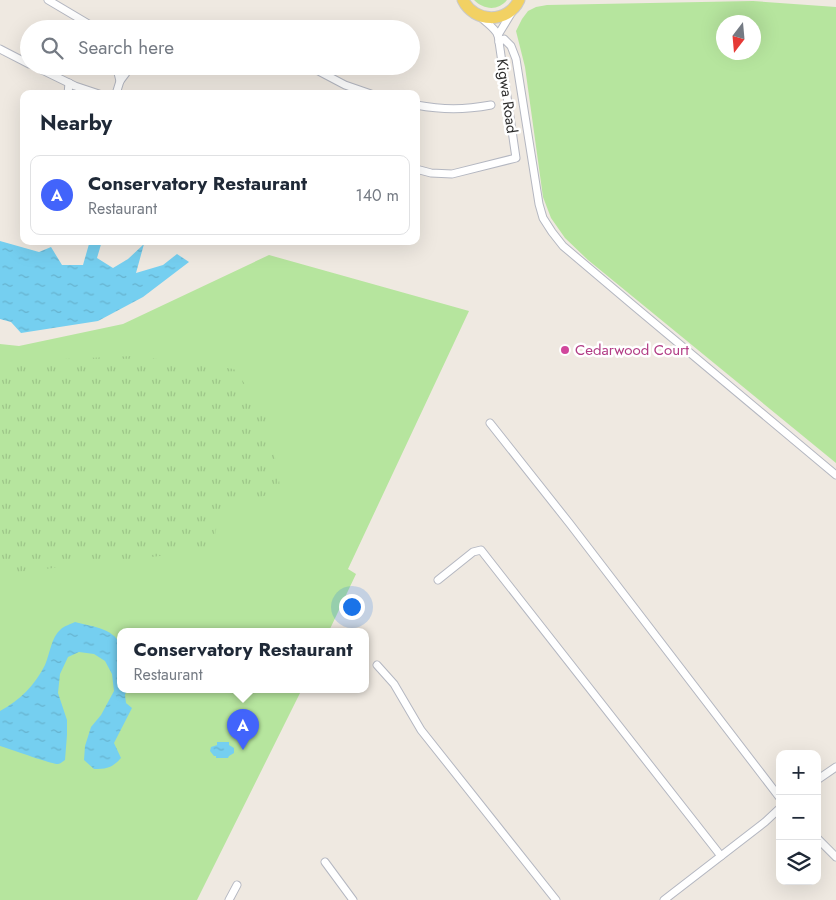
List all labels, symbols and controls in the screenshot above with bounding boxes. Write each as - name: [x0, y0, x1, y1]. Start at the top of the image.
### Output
- north arrow: [716, 15, 761, 60]
- search box: [20, 20, 420, 75]
- icon: search: [38, 34, 66, 62]
- text: Search here: [78, 34, 174, 61]
- street label: Kigwa Road: [491, 57, 523, 135]
- text: Nearby: [40, 108, 112, 138]
- text: Conservatory Restaurant: [88, 170, 307, 197]
- text: A: [51, 184, 63, 207]
- text: 140 m: [356, 184, 399, 207]
- text: Restaurant: [88, 197, 157, 220]
- place label: Cedarwood Court: [575, 339, 689, 361]
- marker: Cedarwood Court: [559, 344, 571, 356]
- your location: [339, 594, 365, 620]
- popup: [117, 628, 369, 693]
- text: Conservatory Restaurant: [134, 636, 352, 663]
- text: Restaurant: [134, 663, 203, 686]
- pin: A: [227, 709, 259, 750]
- map controls: [776, 750, 821, 885]
- button: +: [776, 750, 821, 795]
- button: −: [776, 795, 821, 840]
- button: layers: [776, 840, 821, 885]

